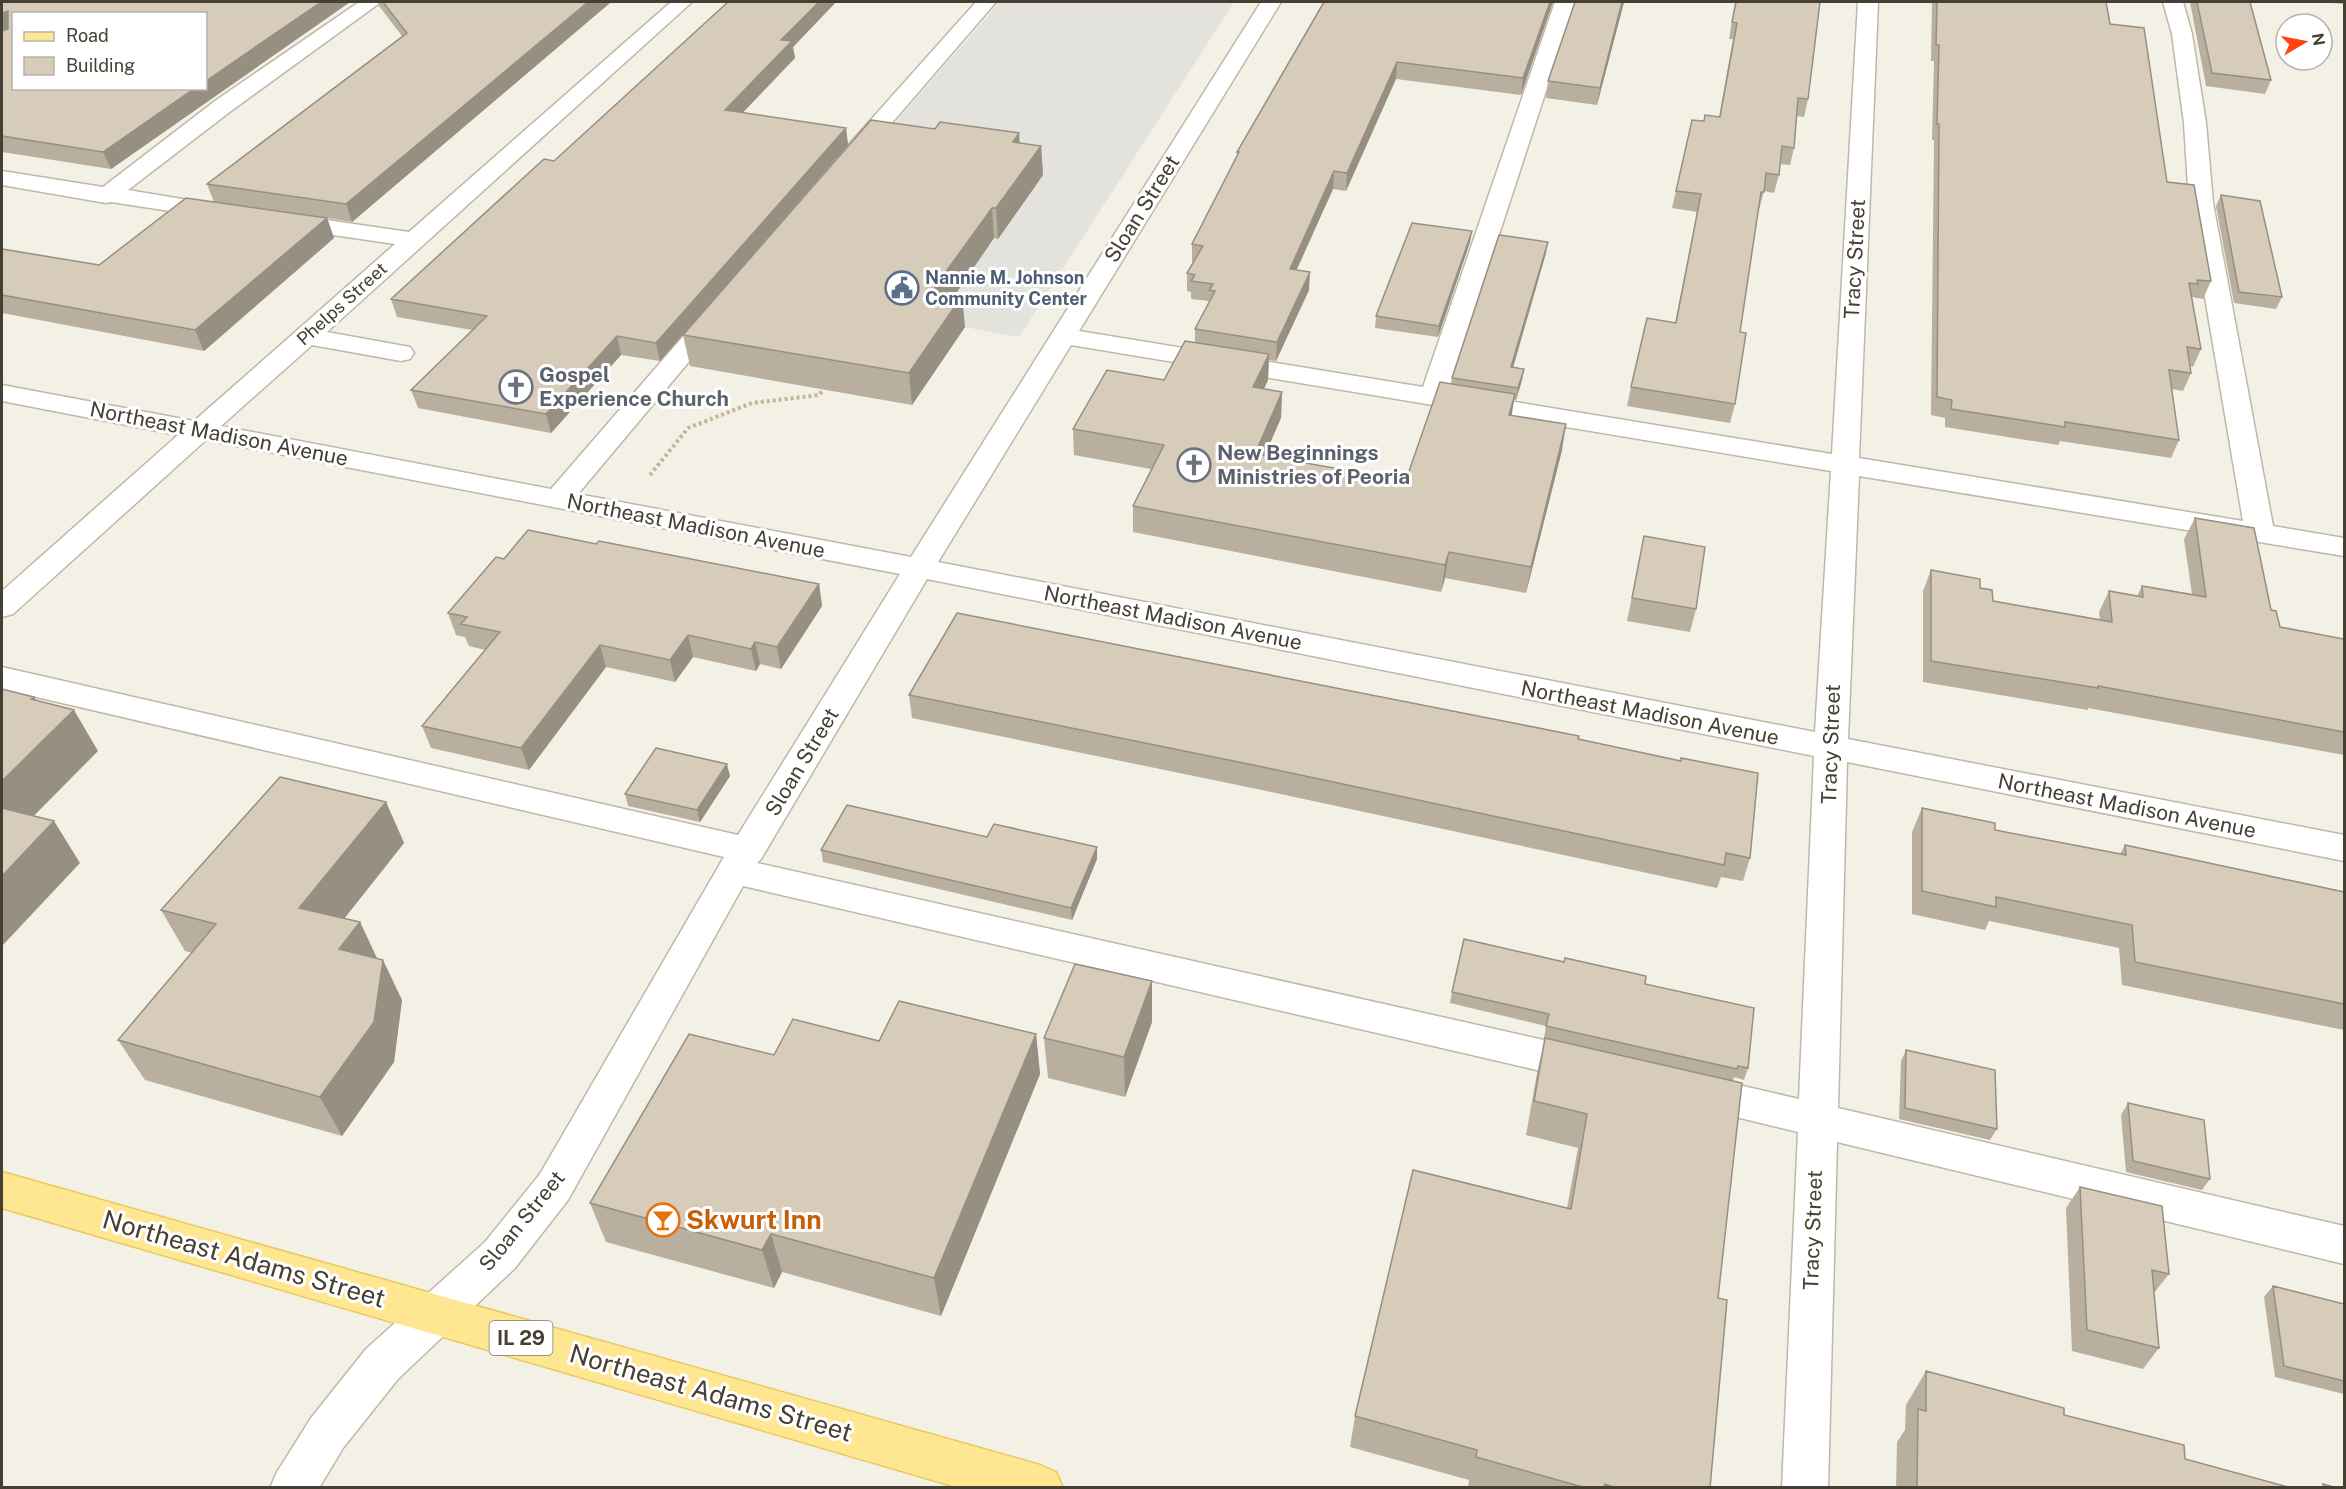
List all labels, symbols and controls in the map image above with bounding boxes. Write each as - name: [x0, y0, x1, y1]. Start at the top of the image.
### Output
- legend: [12, 12, 207, 90]
- north arrow: [2274, 12, 2334, 72]
- text: Road: [66, 25, 109, 46]
- text: N: [2308, 32, 2329, 47]
- text: Building: [66, 55, 135, 76]
- street label: Sloan Street: [1099, 150, 1184, 267]
- street label: Tracy Street: [1839, 198, 1870, 320]
- street label: Phelps Street: [292, 258, 391, 350]
- place label: Nannie M. Johnson Community Center: [925, 267, 1088, 309]
- public building icon: Nannie M. Johnson Community Center: [884, 270, 920, 306]
- place label: Gospel Experience Church: [539, 362, 729, 411]
- church icon: Gospel Experience Church: [498, 369, 534, 405]
- street label: Northeast Madison Avenue: [88, 396, 350, 471]
- place label: New Beginnings Ministries of Peoria: [1217, 440, 1410, 489]
- church icon: New Beginnings Ministries of Peoria: [1176, 447, 1212, 483]
- street label: Northeast Madison Avenue: [565, 488, 827, 563]
- street label: Northeast Madison Avenue: [1042, 580, 1304, 655]
- street label: Northeast Madison Avenue: [1519, 675, 1781, 750]
- street label: Tracy Street: [1816, 684, 1845, 804]
- street label: Sloan Street: [759, 703, 844, 820]
- street label: Northeast Madison Avenue: [1996, 768, 2258, 843]
- street label: Sloan Street: [474, 1165, 570, 1276]
- street label: Tracy Street: [1798, 1170, 1827, 1290]
- bar icon: Skwurt Inn: [645, 1202, 681, 1238]
- street label: Northeast Adams Street: [99, 1203, 389, 1314]
- place label: Skwurt Inn: [686, 1204, 822, 1235]
- road number: IL 29: [490, 1321, 552, 1355]
- street label: Northeast Adams Street: [566, 1337, 856, 1448]

